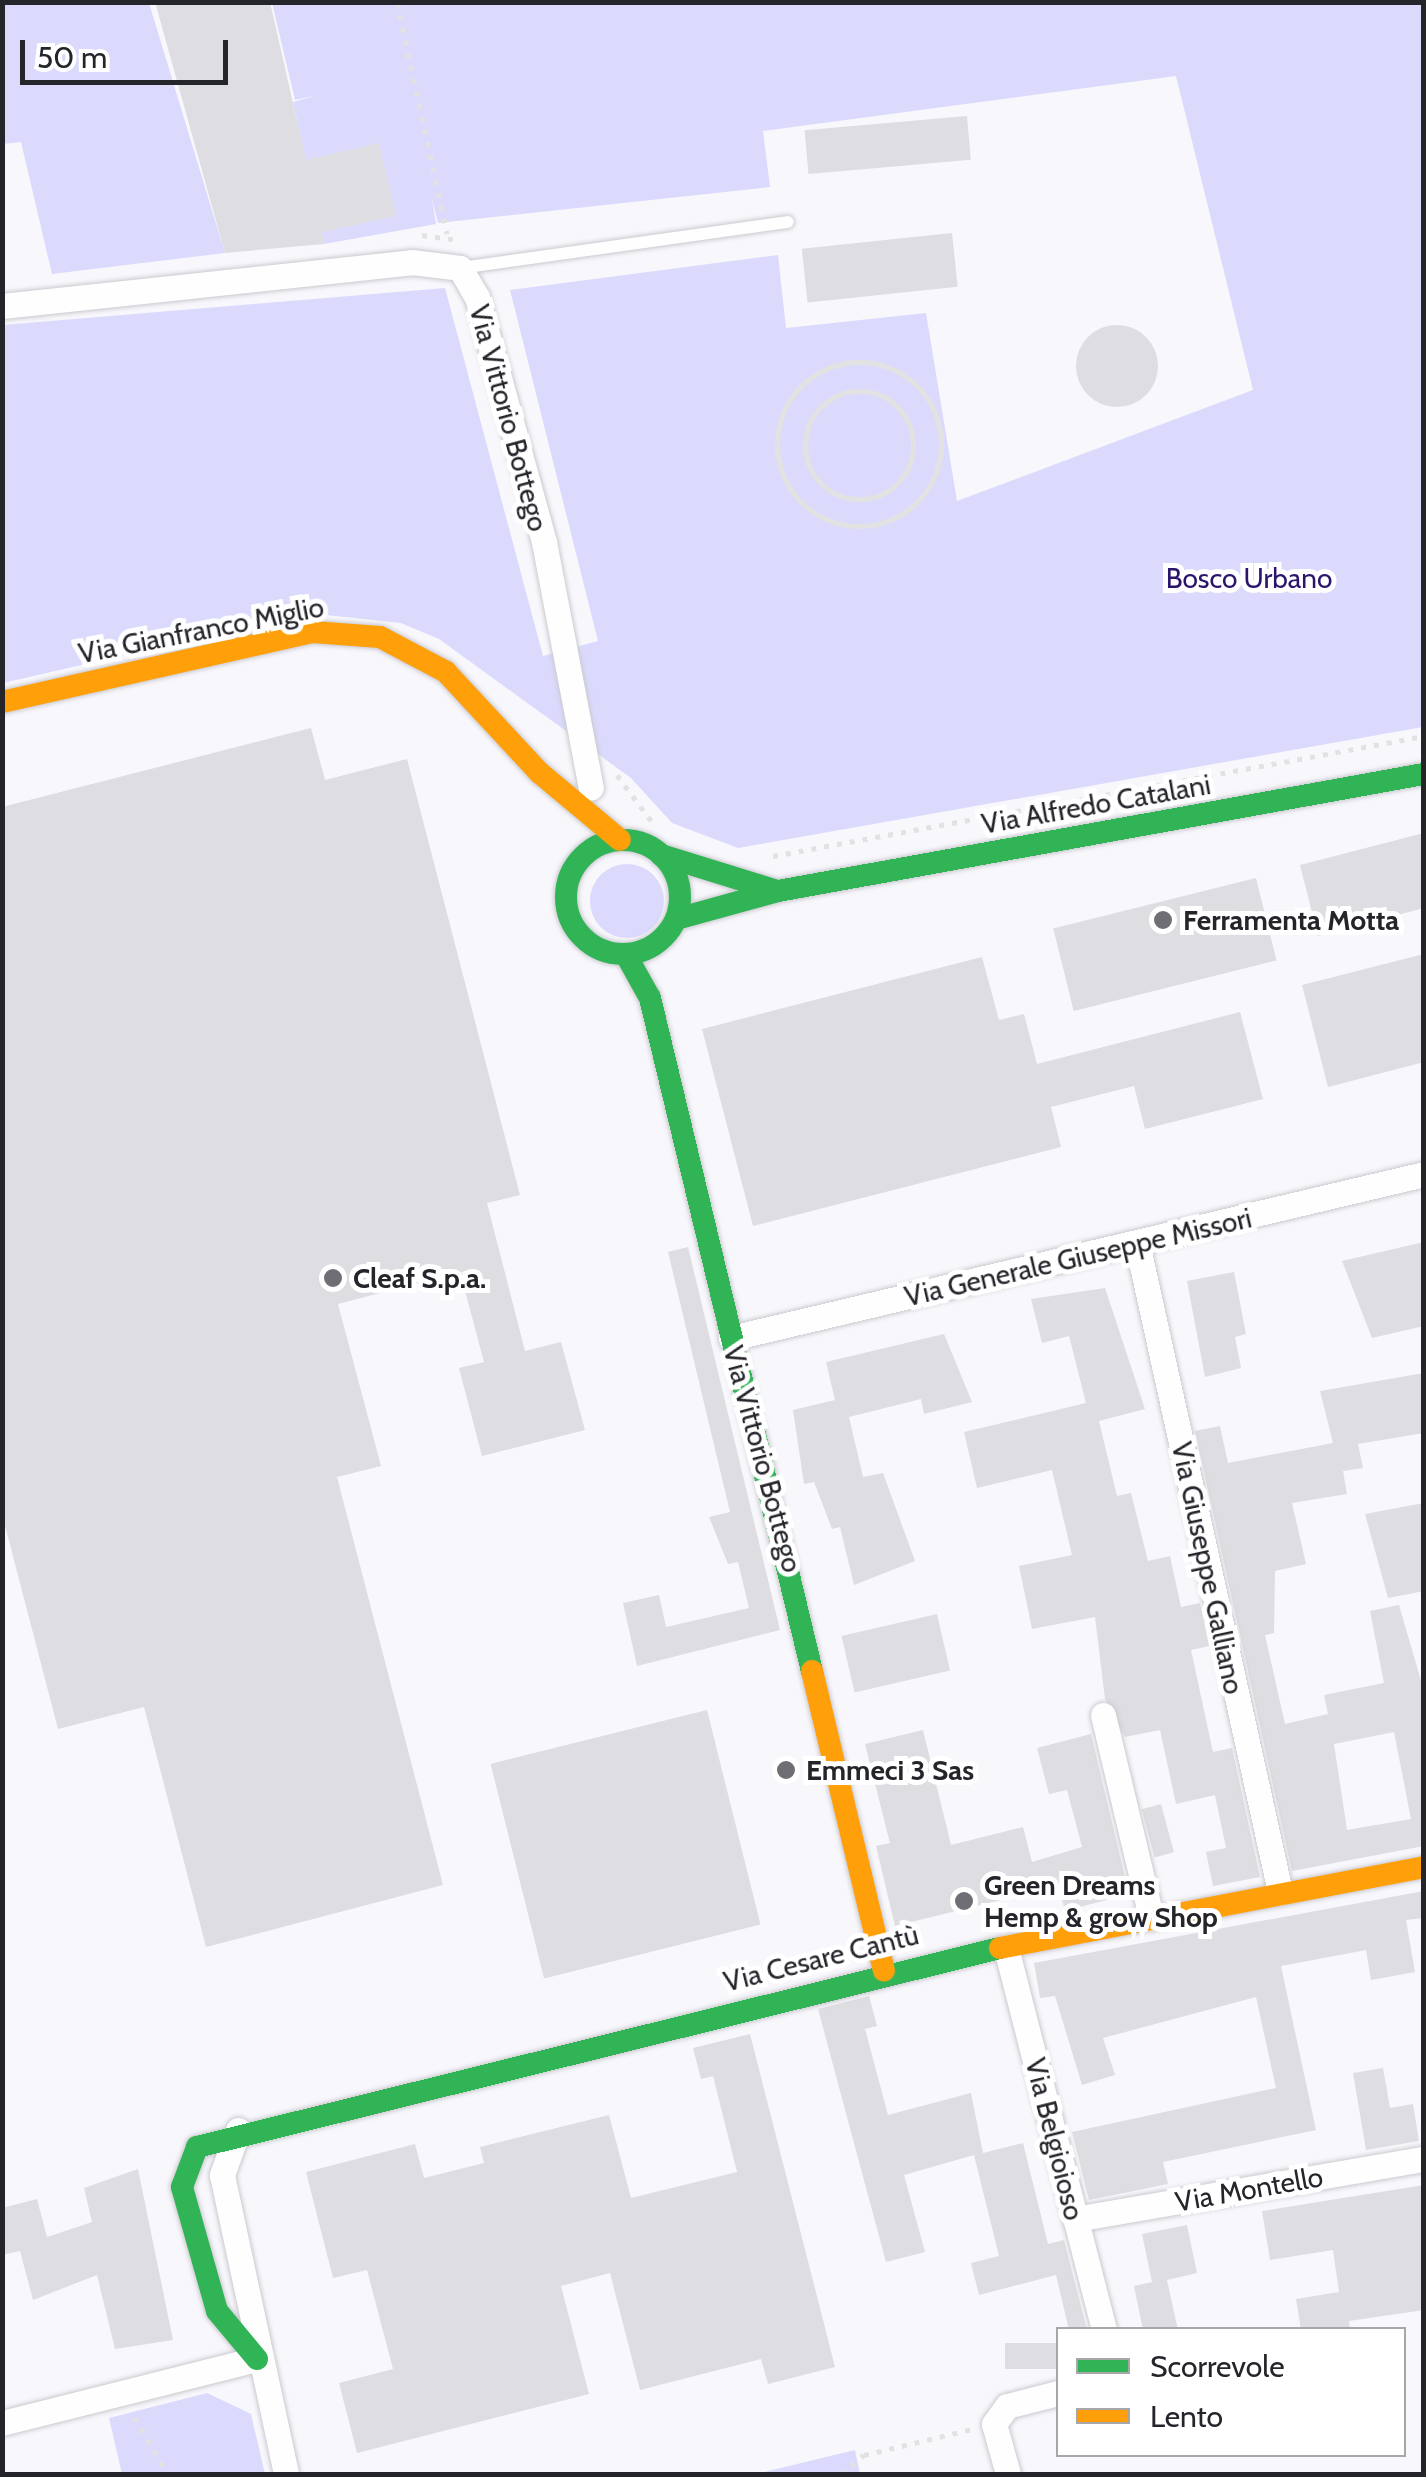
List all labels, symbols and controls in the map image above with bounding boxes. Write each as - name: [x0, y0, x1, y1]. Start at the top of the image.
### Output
- scale bar: [25, 20, 232, 82]
- text: 50 m: [37, 39, 107, 76]
- street label: Via Vittorio Bottego: [463, 301, 555, 535]
- park label: Bosco Urbano: [1166, 561, 1332, 595]
- street label: Via Gianfranco Miglio: [76, 590, 326, 670]
- street label: Via Alfredo Catalani: [979, 767, 1213, 841]
- place label: Ferramenta Motta: [1183, 903, 1399, 937]
- marker: Ferramenta Motta: [1152, 909, 1174, 931]
- street label: Via Generale Giuseppe Missori: [901, 1201, 1255, 1313]
- place label: Cleaf S.p.a.: [353, 1261, 486, 1295]
- marker: Cleaf S.p.a.: [322, 1267, 344, 1289]
- street label: Via Vittorio Bottego: [717, 1342, 809, 1576]
- street label: Via Giuseppe Galliano: [1165, 1439, 1251, 1697]
- place label: Emmeci 3 Sas: [806, 1753, 974, 1787]
- marker: Emmeci 3 Sas: [775, 1759, 797, 1781]
- place label: Green Dreams Hemp & grow Shop: [984, 1868, 1218, 1934]
- marker: Green Dreams Hemp & grow Shop: [953, 1890, 975, 1912]
- street label: Via Cesare Cantù: [720, 1918, 922, 1998]
- street label: Via Belgioioso: [1019, 2055, 1091, 2223]
- street label: Via Montello: [1173, 2159, 1325, 2219]
- legend: [1056, 2327, 1406, 2457]
- text: Scorrevole: [1150, 2348, 1285, 2385]
- text: Lento: [1150, 2398, 1223, 2435]

